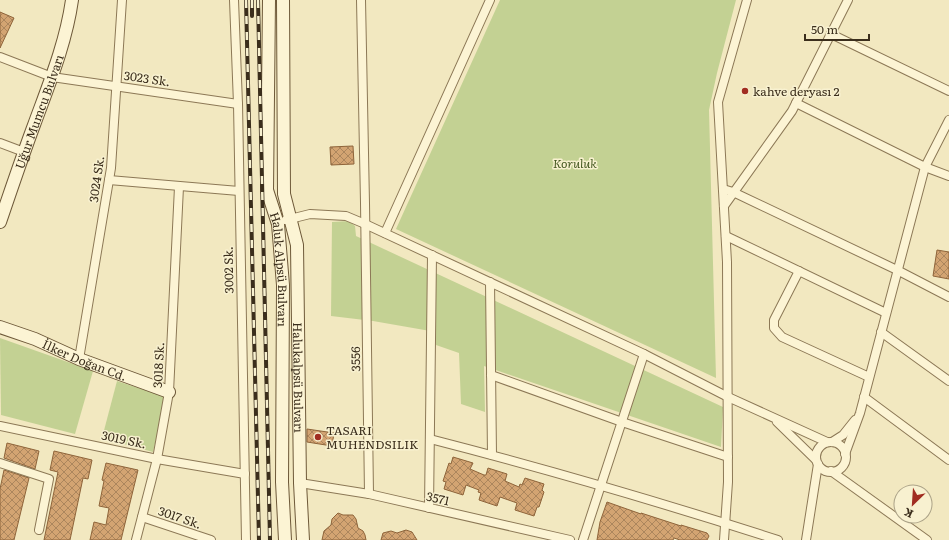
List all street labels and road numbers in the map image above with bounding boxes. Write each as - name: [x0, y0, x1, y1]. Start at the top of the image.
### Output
- street label: Uğur Mumcu Bulvarı: [10, 52, 68, 171]
- street label: 3023 Sk.: [123, 66, 171, 90]
- street label: 3024 Sk.: [84, 155, 108, 203]
- street label: Haluk Alpsü Bulvarı: [266, 209, 292, 327]
- street label: 3002 Sk.: [219, 246, 237, 294]
- street label: Halukalpsü Bulvarı: [289, 322, 308, 433]
- street label: İlker Doğan Cd.: [40, 335, 130, 385]
- street label: 3018 Sk.: [148, 342, 168, 388]
- street label: 3556: [346, 346, 364, 372]
- street label: 3019 Sk.: [100, 425, 148, 453]
- street label: 3571: [425, 487, 452, 509]
- street label: 3017 Sk.: [156, 501, 204, 533]

